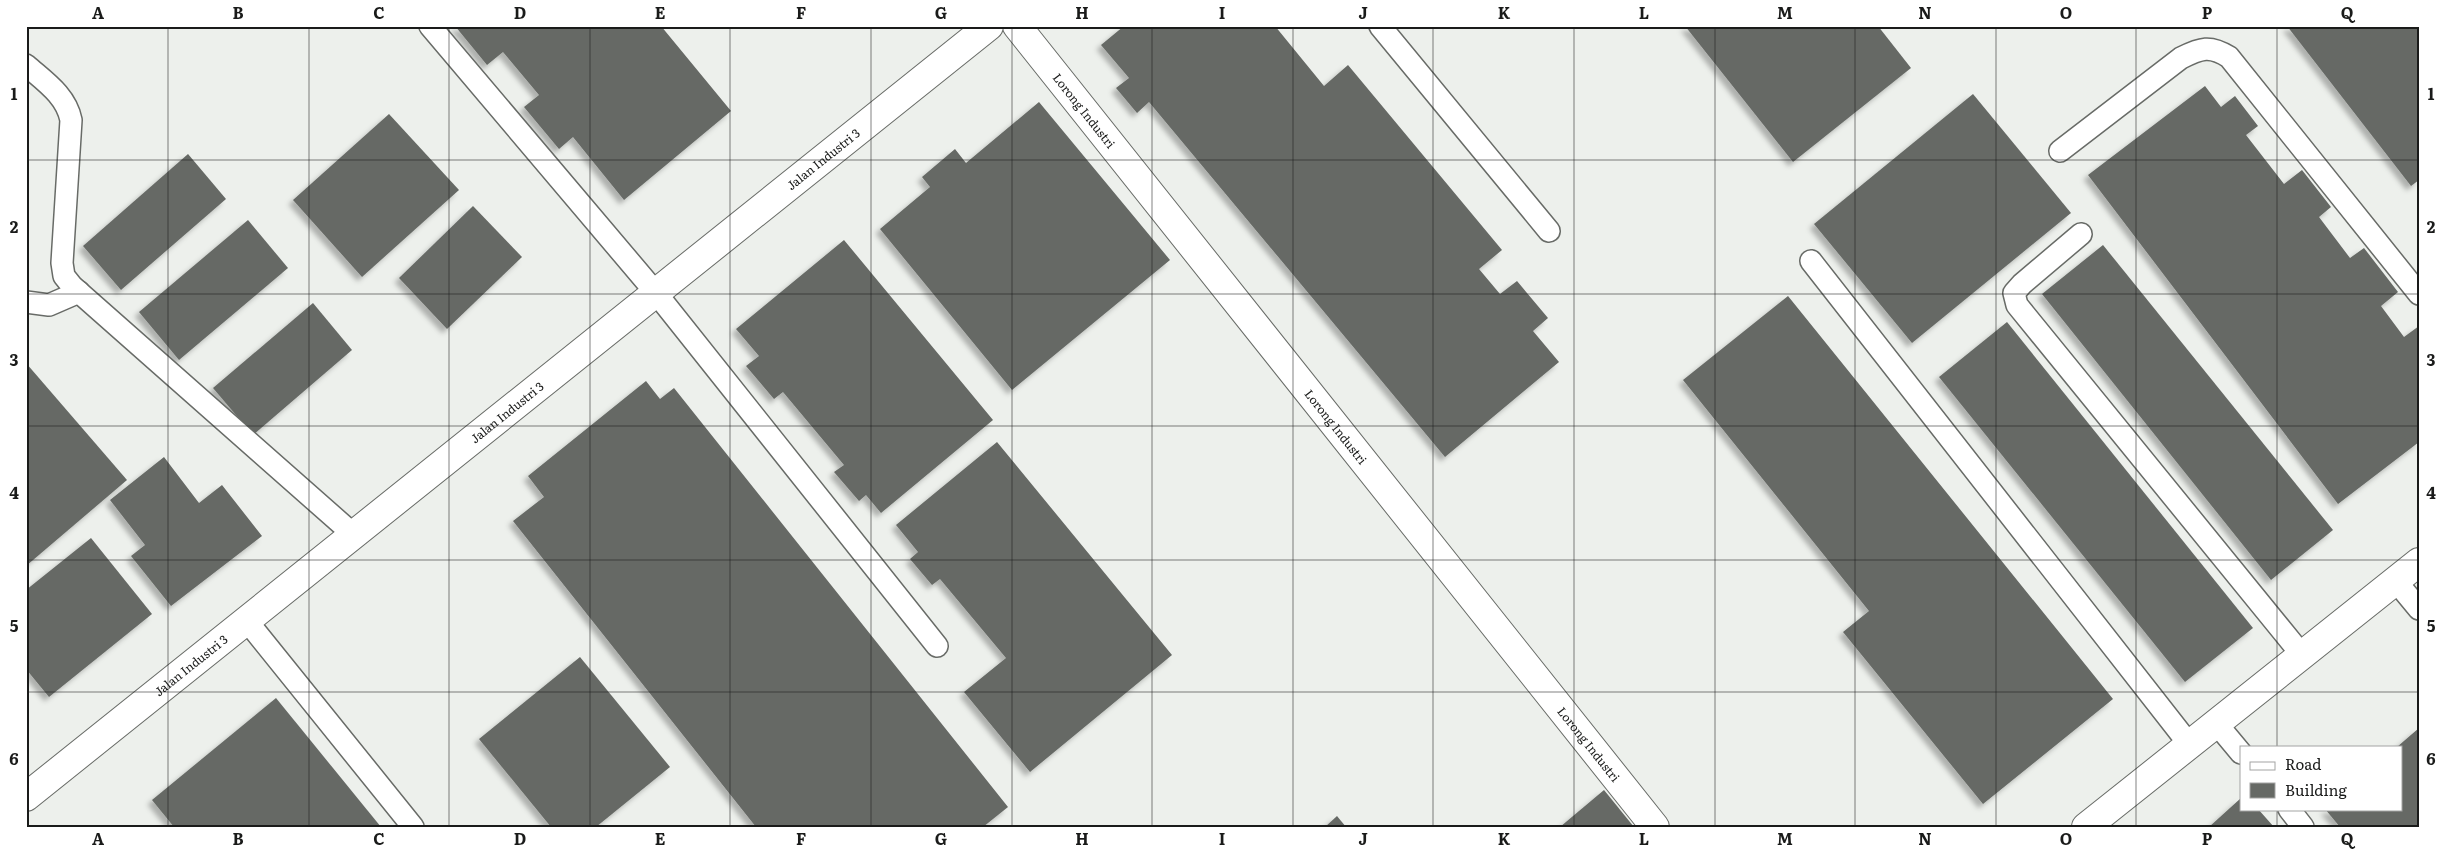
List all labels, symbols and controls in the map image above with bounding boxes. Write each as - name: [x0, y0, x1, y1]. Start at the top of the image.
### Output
- text: A: [92, 0, 104, 24]
- text: B: [232, 0, 244, 24]
- text: C: [373, 0, 385, 24]
- text: D: [514, 0, 526, 24]
- text: E: [655, 0, 666, 24]
- text: F: [796, 0, 806, 24]
- text: G: [935, 0, 947, 24]
- text: H: [1075, 0, 1089, 24]
- text: I: [1219, 0, 1225, 24]
- text: J: [1358, 0, 1368, 24]
- text: K: [1498, 0, 1511, 24]
- text: L: [1639, 0, 1649, 24]
- text: M: [1777, 0, 1793, 24]
- text: N: [1918, 0, 1932, 24]
- text: O: [2060, 0, 2072, 24]
- text: P: [2202, 0, 2213, 24]
- text: Q: [2341, 0, 2356, 24]
- street label: Lorong Industri: [1049, 69, 1120, 152]
- text: 1: [11, 81, 18, 105]
- text: 1: [2428, 81, 2435, 105]
- street label: Jalan Industri 3: [782, 124, 864, 194]
- text: 2: [10, 214, 19, 238]
- text: 2: [2427, 214, 2436, 238]
- text: 3: [10, 347, 19, 371]
- text: 3: [2427, 347, 2436, 371]
- street label: Jalan Industri 3: [466, 377, 547, 447]
- street label: Lorong Industri: [1301, 385, 1371, 468]
- text: 4: [9, 480, 19, 504]
- text: 4: [2426, 480, 2436, 504]
- text: 5: [10, 613, 19, 637]
- text: 5: [2427, 613, 2436, 637]
- street label: Jalan Industri 3: [150, 630, 231, 700]
- street label: Lorong Industri: [1553, 703, 1624, 785]
- text: 6: [9, 746, 19, 770]
- legend: [2240, 746, 2402, 810]
- text: 6: [2426, 746, 2436, 770]
- text: Road: [2285, 752, 2321, 775]
- text: Building: [2285, 778, 2347, 801]
- text: A: [92, 826, 104, 850]
- text: B: [232, 826, 244, 850]
- text: C: [373, 826, 385, 850]
- text: D: [514, 826, 526, 850]
- text: E: [655, 826, 666, 850]
- text: F: [796, 826, 806, 850]
- text: G: [935, 826, 947, 850]
- text: H: [1075, 826, 1089, 850]
- text: I: [1219, 826, 1225, 850]
- text: J: [1358, 826, 1368, 850]
- text: K: [1498, 826, 1511, 850]
- text: L: [1639, 826, 1649, 850]
- text: M: [1777, 826, 1793, 850]
- text: N: [1918, 826, 1932, 850]
- text: O: [2060, 826, 2072, 850]
- text: P: [2202, 826, 2213, 850]
- text: Q: [2341, 826, 2356, 850]

